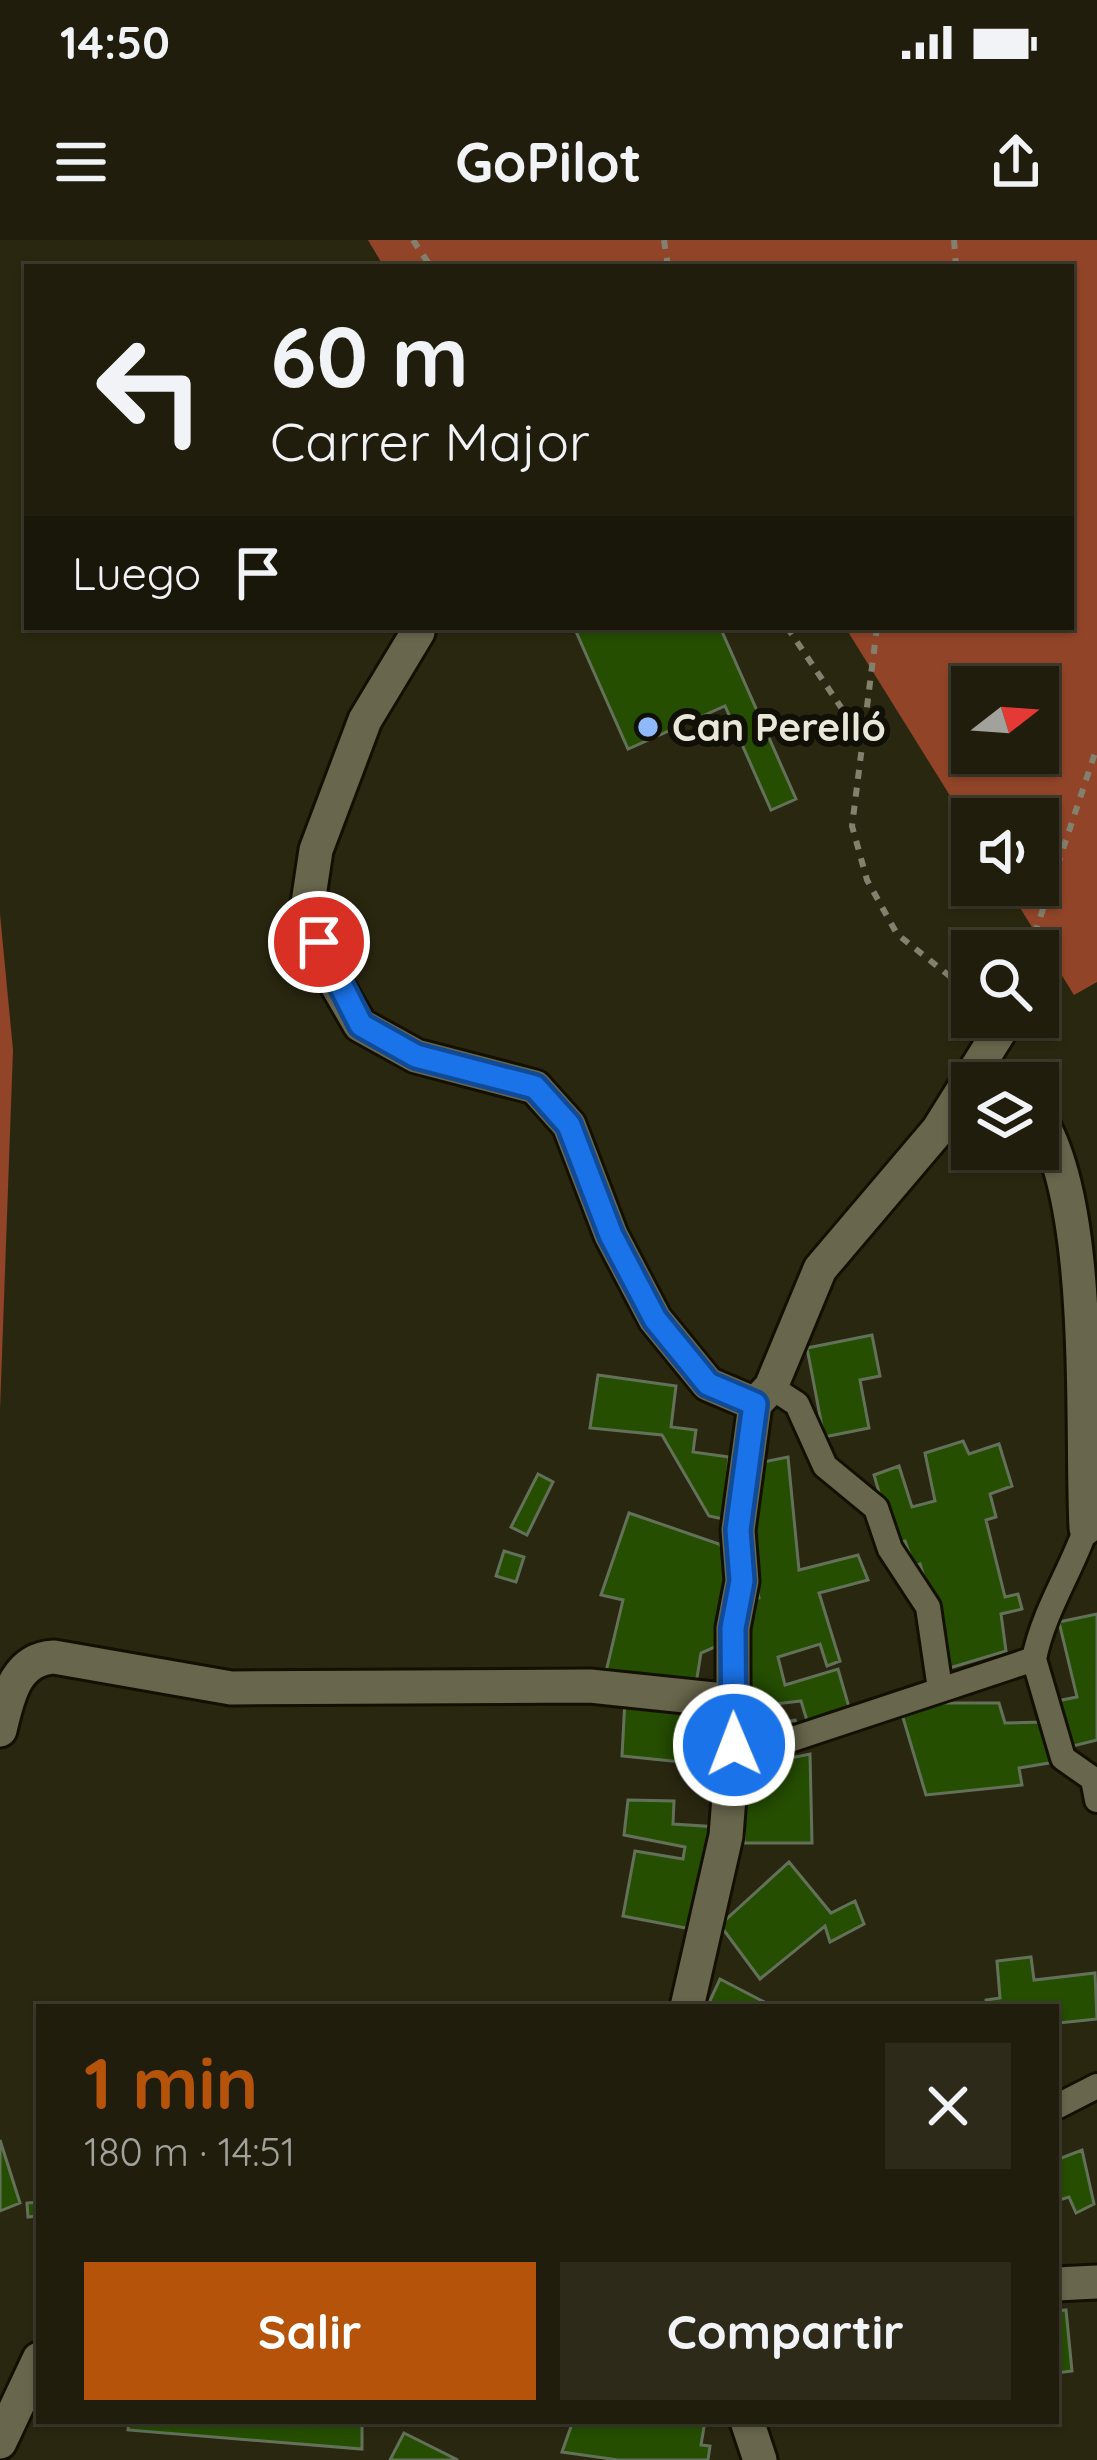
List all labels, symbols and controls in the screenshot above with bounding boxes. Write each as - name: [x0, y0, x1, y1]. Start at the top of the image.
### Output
- text: 14:50: [60, 14, 170, 70]
- text: GoPilot: [455, 128, 642, 196]
- icon: menu: [48, 129, 114, 195]
- icon: share: [983, 129, 1049, 195]
- text: 60 m: [270, 303, 469, 408]
- icon: left: [72, 312, 228, 468]
- text: Carrer Major: [270, 407, 590, 475]
- icon: arrive: [225, 540, 291, 606]
- text: Luego: [72, 545, 201, 601]
- north arrow: [951, 666, 1059, 774]
- map controls: [951, 666, 1059, 1170]
- place label: Can Perelló: [672, 702, 886, 751]
- marker: Can Perelló: [635, 714, 661, 740]
- button: sound: [951, 798, 1059, 906]
- pin: [268, 891, 370, 993]
- icon: arrive: [286, 909, 352, 975]
- button: search: [951, 930, 1059, 1038]
- button: layers: [951, 1062, 1059, 1170]
- position arrow: [671, 1682, 797, 1808]
- text: 1 min: [84, 2037, 258, 2127]
- button: close: [885, 2043, 1011, 2169]
- text: 180 m · 14:51: [84, 2127, 295, 2176]
- button: Salir: [84, 2262, 536, 2400]
- button: Compartir: [560, 2262, 1011, 2400]

